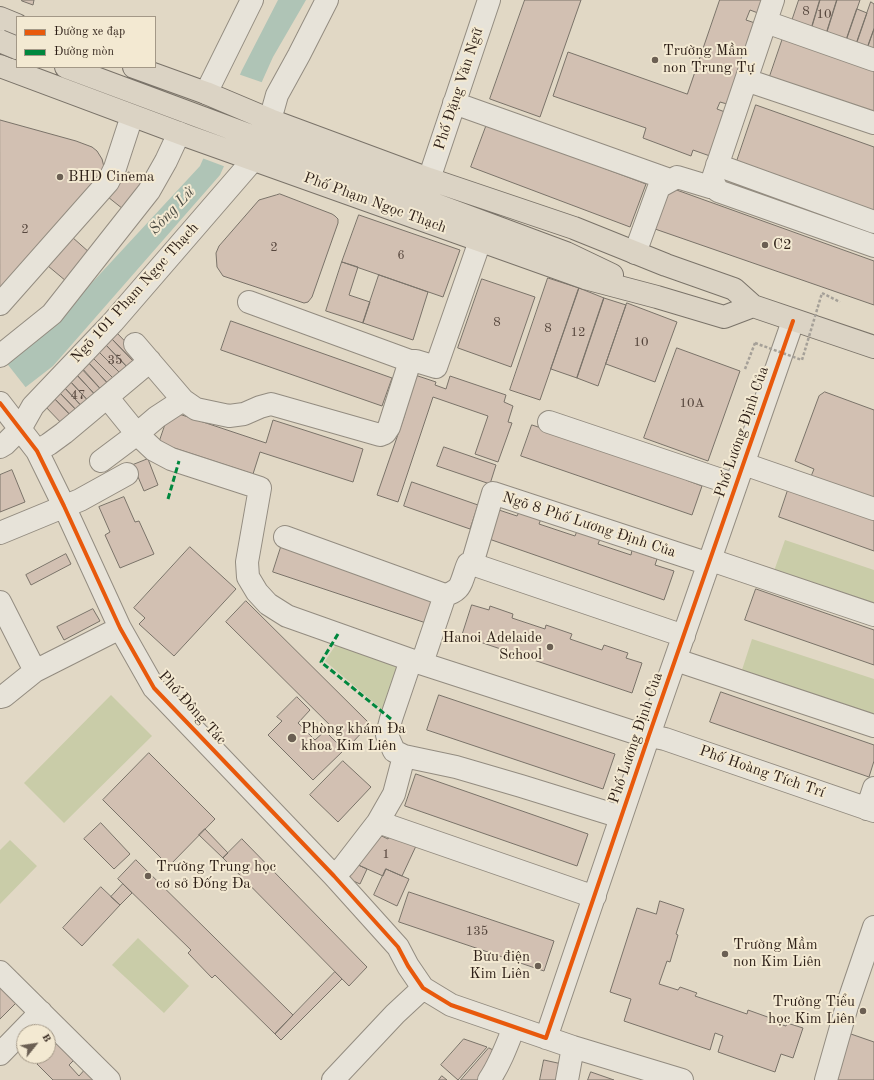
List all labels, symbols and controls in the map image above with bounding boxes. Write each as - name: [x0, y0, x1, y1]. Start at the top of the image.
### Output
- house number: 8: [802, 4, 810, 20]
- house number: 10: [816, 7, 832, 23]
- legend: [16, 16, 156, 68]
- text: Đường xe đạp: [54, 26, 125, 38]
- street label: Phố Đặng Văn Ngữ: [431, 26, 487, 152]
- place label: Trường Mầm non Trung Tự: [663, 42, 755, 77]
- text: Đường mòn: [54, 46, 114, 58]
- marker: Trường Mầm non Trung Tự: [650, 55, 660, 65]
- place label: BHD Cinema: [68, 168, 154, 186]
- street label: Phố Phạm Ngọc Thạch: [301, 169, 449, 237]
- marker: BHD Cinema: [55, 172, 65, 182]
- water label: Sông Lừ: [145, 183, 199, 239]
- street label: Ngõ 101 Phạm Ngọc Thạch: [67, 219, 203, 367]
- house number: 2: [21, 222, 29, 238]
- place label: C2: [773, 236, 792, 254]
- house number: 2: [270, 240, 278, 256]
- marker: C2: [760, 240, 770, 250]
- house number: 6: [397, 248, 405, 264]
- house number: 8: [493, 315, 501, 331]
- house number: 8: [544, 321, 552, 337]
- house number: 12: [570, 325, 586, 341]
- house number: 10: [633, 335, 649, 351]
- house number: 35: [107, 353, 123, 369]
- street label: Phố Lương Định Của: [711, 364, 773, 500]
- house number: 47: [70, 388, 86, 404]
- house number: 10A: [679, 396, 705, 412]
- street label: Ngõ 8 Phố Lương Định Của: [500, 488, 678, 562]
- place label: Hanoi Adelaide School: [443, 629, 542, 664]
- marker: Hanoi Adelaide School: [545, 642, 555, 652]
- street label: Phố Đông Tác: [154, 667, 230, 749]
- street label: Phố Lương Định Của: [605, 670, 667, 806]
- place label: Phòng khám Đa khoa Kim Liên: [301, 720, 406, 755]
- marker: Phòng khám Đa khoa Kim Liên: [286, 732, 298, 744]
- street label: Phố Hoàng Tích Trí: [697, 742, 827, 802]
- house number: 1: [382, 847, 390, 863]
- place label: Trường Trung học cơ sở Đống Đa: [156, 858, 276, 893]
- marker: Trường Trung học cơ sở Đống Đa: [143, 871, 153, 881]
- house number: 135: [466, 924, 488, 940]
- place label: Trường Mầm non Kim Liên: [733, 936, 821, 971]
- place label: Bưu điện Kim Liên: [469, 948, 530, 983]
- marker: Trường Mầm non Kim Liên: [720, 949, 730, 959]
- marker: Bưu điện Kim Liên: [533, 961, 543, 971]
- place label: Trường Tiểu học Kim Liên: [768, 993, 855, 1028]
- marker: Trường Tiểu học Kim Liên: [858, 1006, 868, 1016]
- north arrow: [16, 1024, 56, 1064]
- text: B: [39, 1032, 53, 1044]

